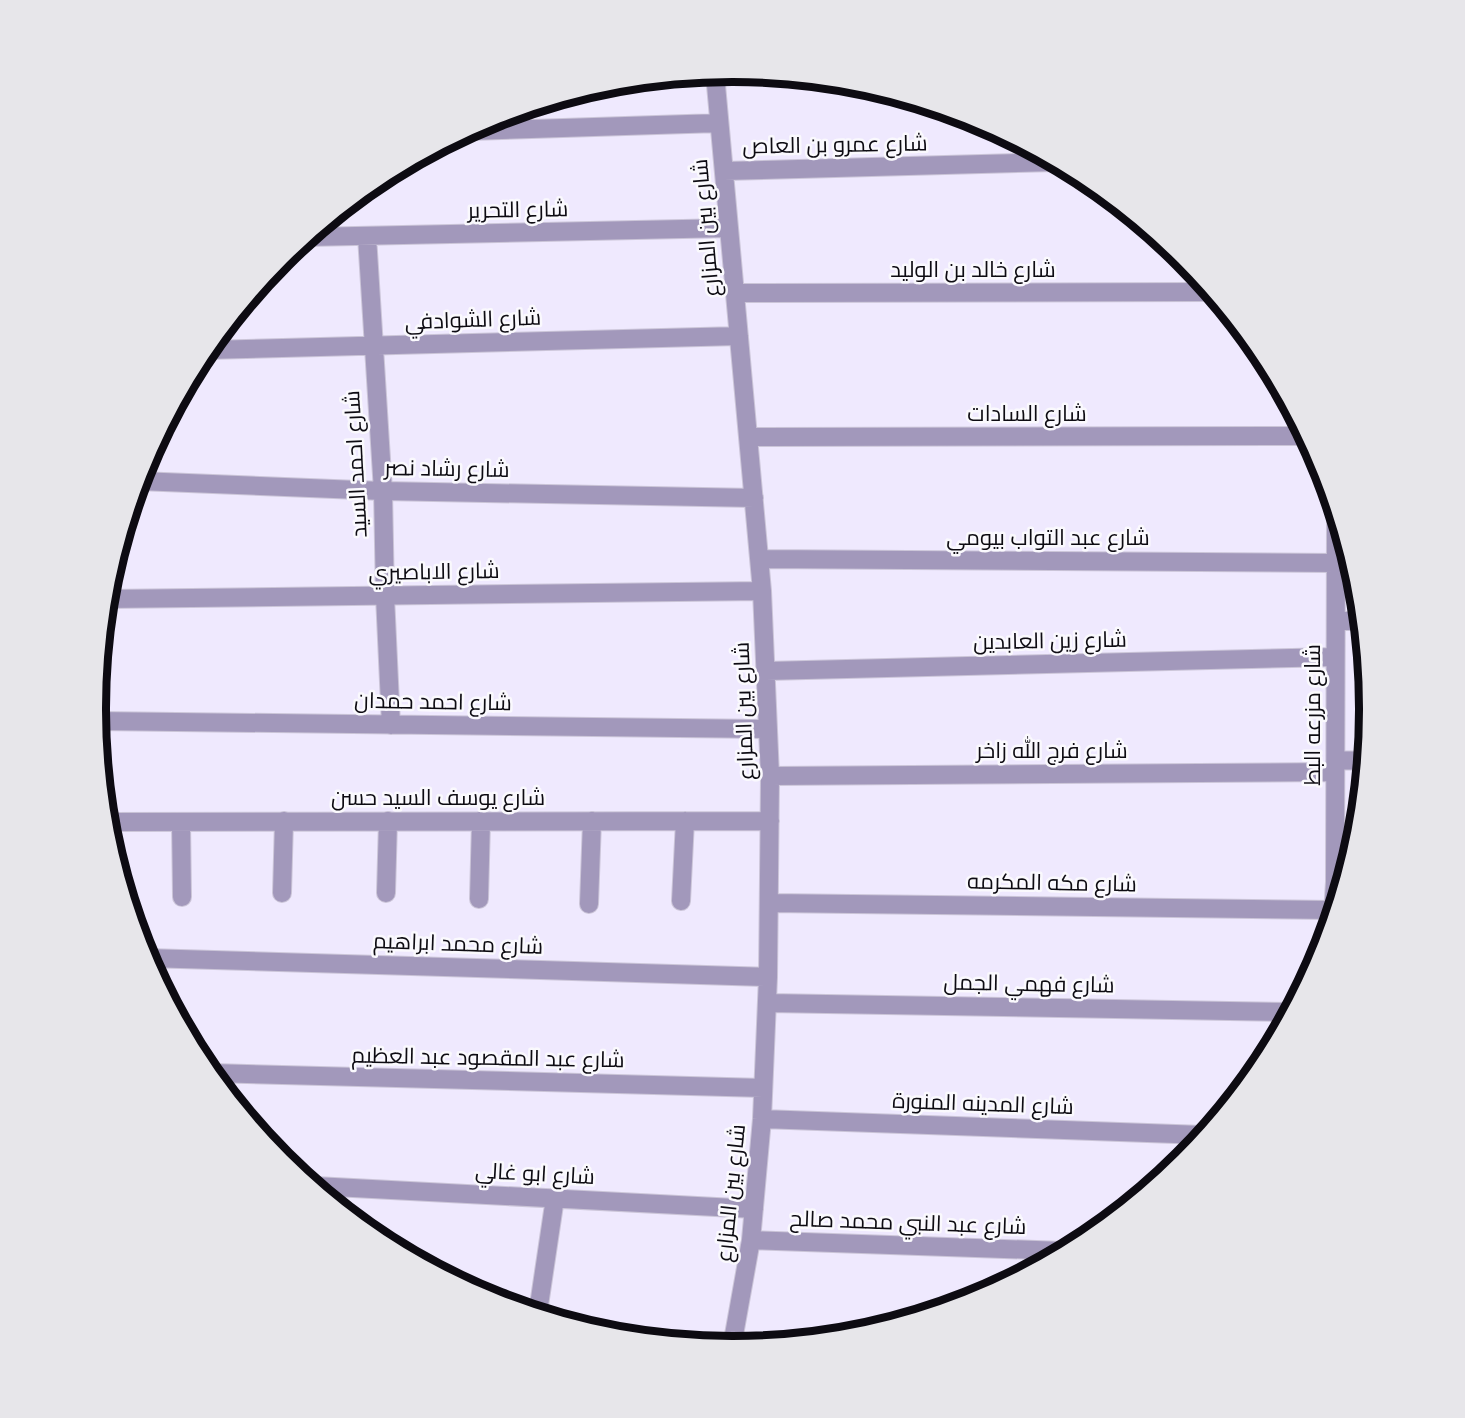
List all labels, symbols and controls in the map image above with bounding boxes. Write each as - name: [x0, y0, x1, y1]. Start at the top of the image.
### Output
- street label: شارع عمرو بن العاص: [742, 129, 928, 161]
- street label: شارع بين المزارع: [686, 158, 726, 298]
- street label: شارع التحرير: [465, 195, 569, 225]
- street label: شارع خالد بن الوليد: [890, 256, 1056, 284]
- street label: شارع الشوادفي: [404, 304, 542, 338]
- street label: شارع احمد السيد: [338, 390, 374, 538]
- street label: شارع السادات: [967, 400, 1087, 428]
- street label: شارع رشاد نصر: [382, 454, 510, 484]
- street label: شارع عبد التواب بيومي: [946, 524, 1150, 554]
- street label: شارع الاباصيري: [368, 557, 500, 589]
- street label: شارع زين العابدين: [973, 626, 1127, 656]
- street label: شارع بين المزارع: [728, 641, 760, 781]
- street label: شارع مزرعه البط: [1299, 644, 1327, 786]
- street label: شارع احمد حمدان: [354, 687, 512, 717]
- street label: شارع فرج الله زاخر: [974, 736, 1128, 765]
- street label: شارع يوسف السيد حسن: [331, 784, 545, 812]
- street label: شارع مكه المكرمه: [967, 868, 1137, 898]
- street label: شارع محمد ابراهيم: [372, 927, 544, 962]
- street label: شارع فهمي الجمل: [943, 969, 1115, 1001]
- street label: شارع عبد المقصود عبد العظيم: [351, 1042, 625, 1075]
- street label: شارع المدينه المنورة: [892, 1087, 1074, 1121]
- street label: شارع بين المزارع: [710, 1123, 752, 1263]
- street label: شارع ابو غالي: [474, 1157, 596, 1193]
- street label: شارع عبد النبي محمد صالح: [789, 1205, 1027, 1243]

